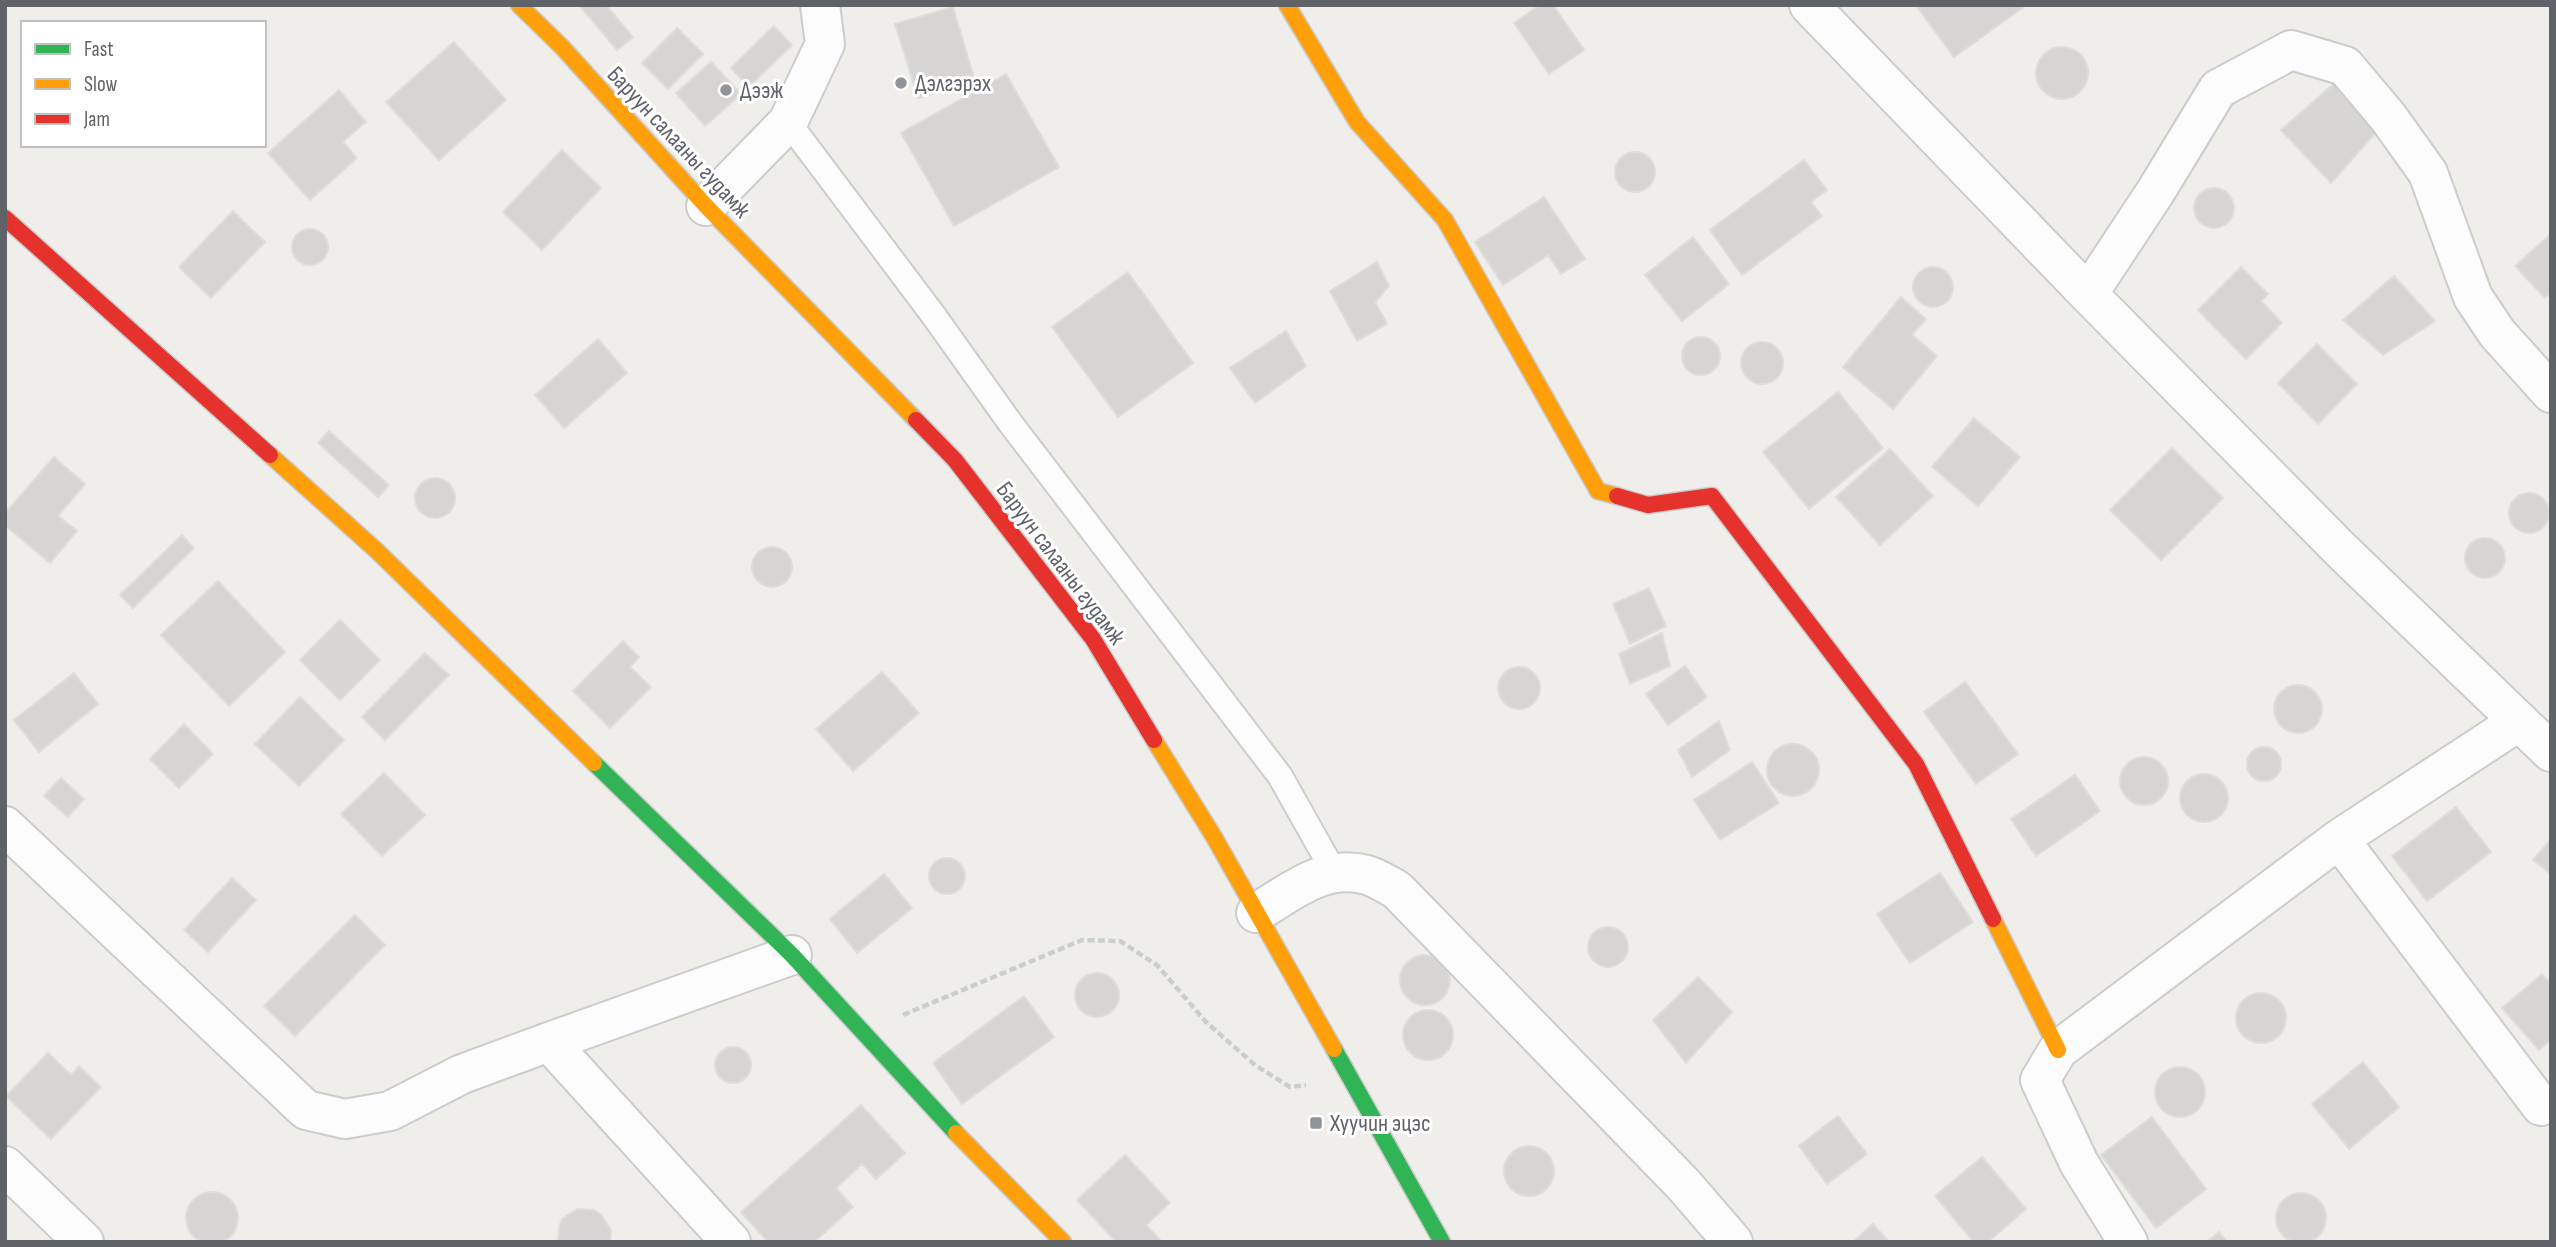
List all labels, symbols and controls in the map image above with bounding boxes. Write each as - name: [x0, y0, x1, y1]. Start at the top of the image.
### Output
- legend: [21, 21, 266, 147]
- text: Fast: [84, 37, 114, 62]
- street label: Баруун салааны гудамж: [601, 60, 756, 224]
- place label: Дэлгэрэх: [915, 69, 991, 98]
- text: Slow: [84, 72, 118, 97]
- marker: Дэлгэрэх: [893, 75, 909, 91]
- place label: Дээж: [740, 76, 783, 105]
- marker: Дээж: [718, 82, 734, 98]
- text: Jam: [83, 107, 110, 132]
- street label: Баруун салааны гудамж: [990, 476, 1131, 651]
- place label: Хуучин эцэс: [1329, 1109, 1431, 1138]
- marker: Хуучин эцэс: [1308, 1115, 1324, 1131]

